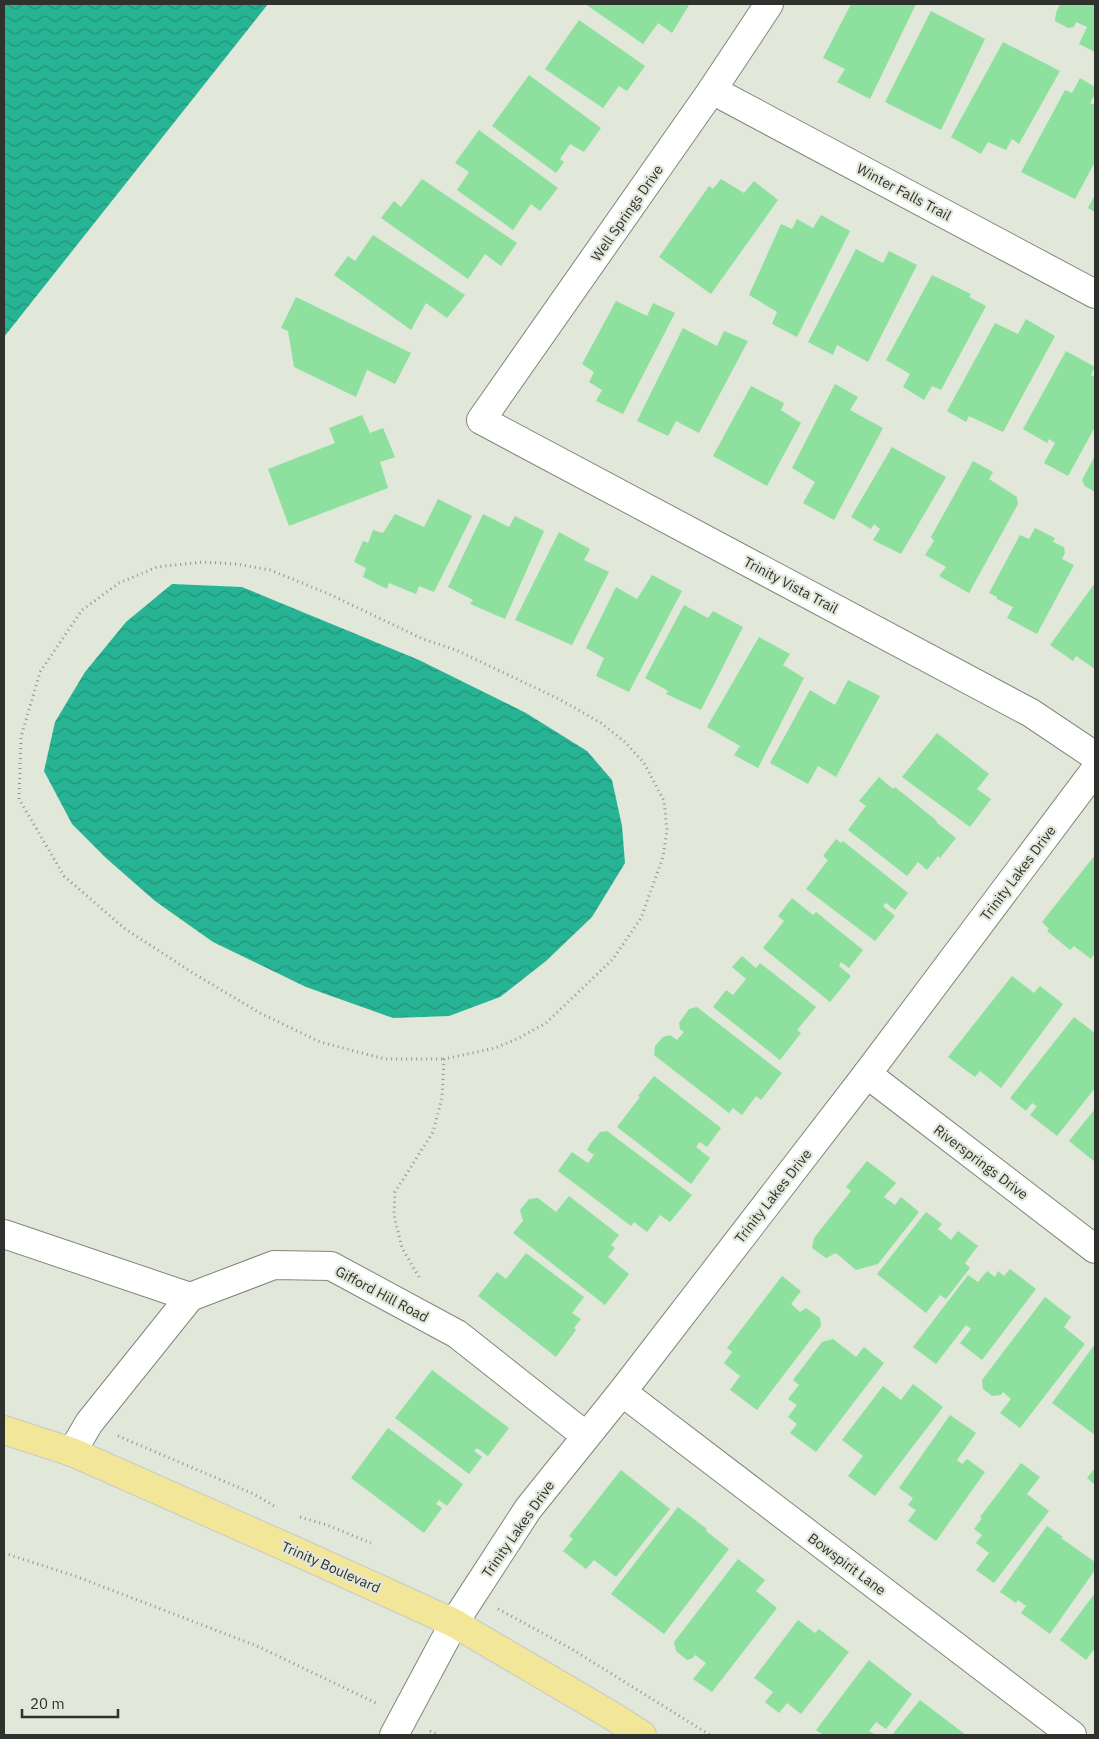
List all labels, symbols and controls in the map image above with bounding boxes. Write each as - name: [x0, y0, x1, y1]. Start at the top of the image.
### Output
- street label: Winter Falls Trail: [854, 160, 955, 225]
- street label: Well Springs Drive: [587, 161, 667, 265]
- street label: Trinity Vista Trail: [741, 553, 841, 618]
- street label: Trinity Lakes Drive: [976, 822, 1060, 924]
- street label: Riversprings Drive: [930, 1121, 1032, 1204]
- street label: Trinity Lakes Drive: [731, 1145, 816, 1247]
- street label: Gifford Hill Road: [332, 1262, 432, 1326]
- street label: Trinity Lakes Drive: [478, 1477, 558, 1581]
- street label: Bowspirit Lane: [804, 1529, 890, 1599]
- street label: Trinity Boulevard: [279, 1537, 383, 1597]
- scale bar: [22, 1686, 119, 1718]
- text: 20 m: [30, 1694, 65, 1713]

